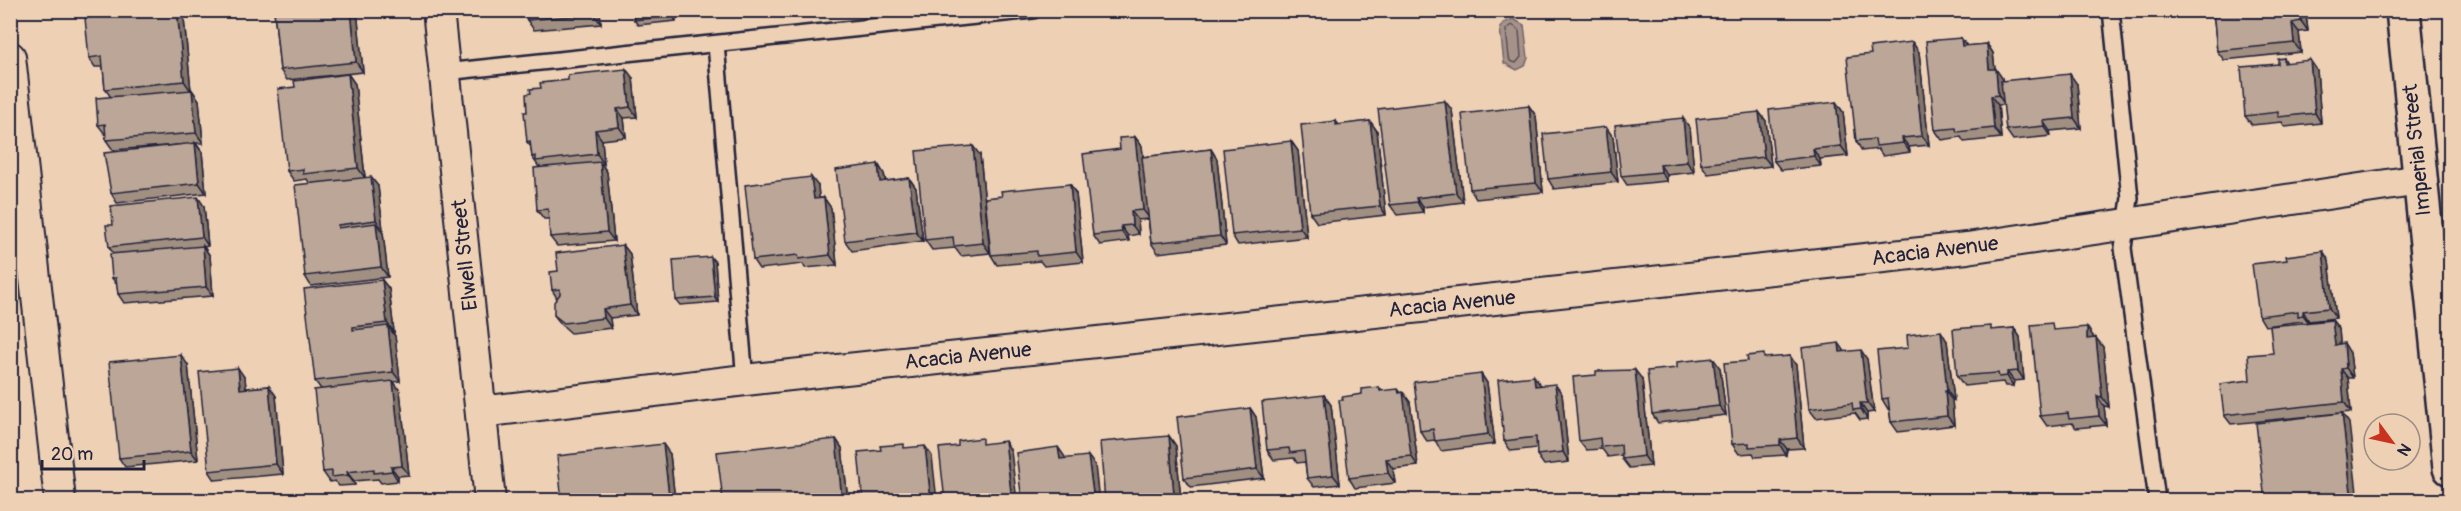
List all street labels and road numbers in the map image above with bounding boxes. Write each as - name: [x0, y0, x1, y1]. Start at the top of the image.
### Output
- street label: Imperial Street: [2397, 82, 2437, 217]
- street label: Elwell Street: [446, 197, 484, 312]
- street label: Acacia Avenue: [1870, 230, 2000, 272]
- street label: Acacia Avenue: [1387, 284, 1517, 324]
- street label: Acacia Avenue: [903, 336, 1033, 376]

